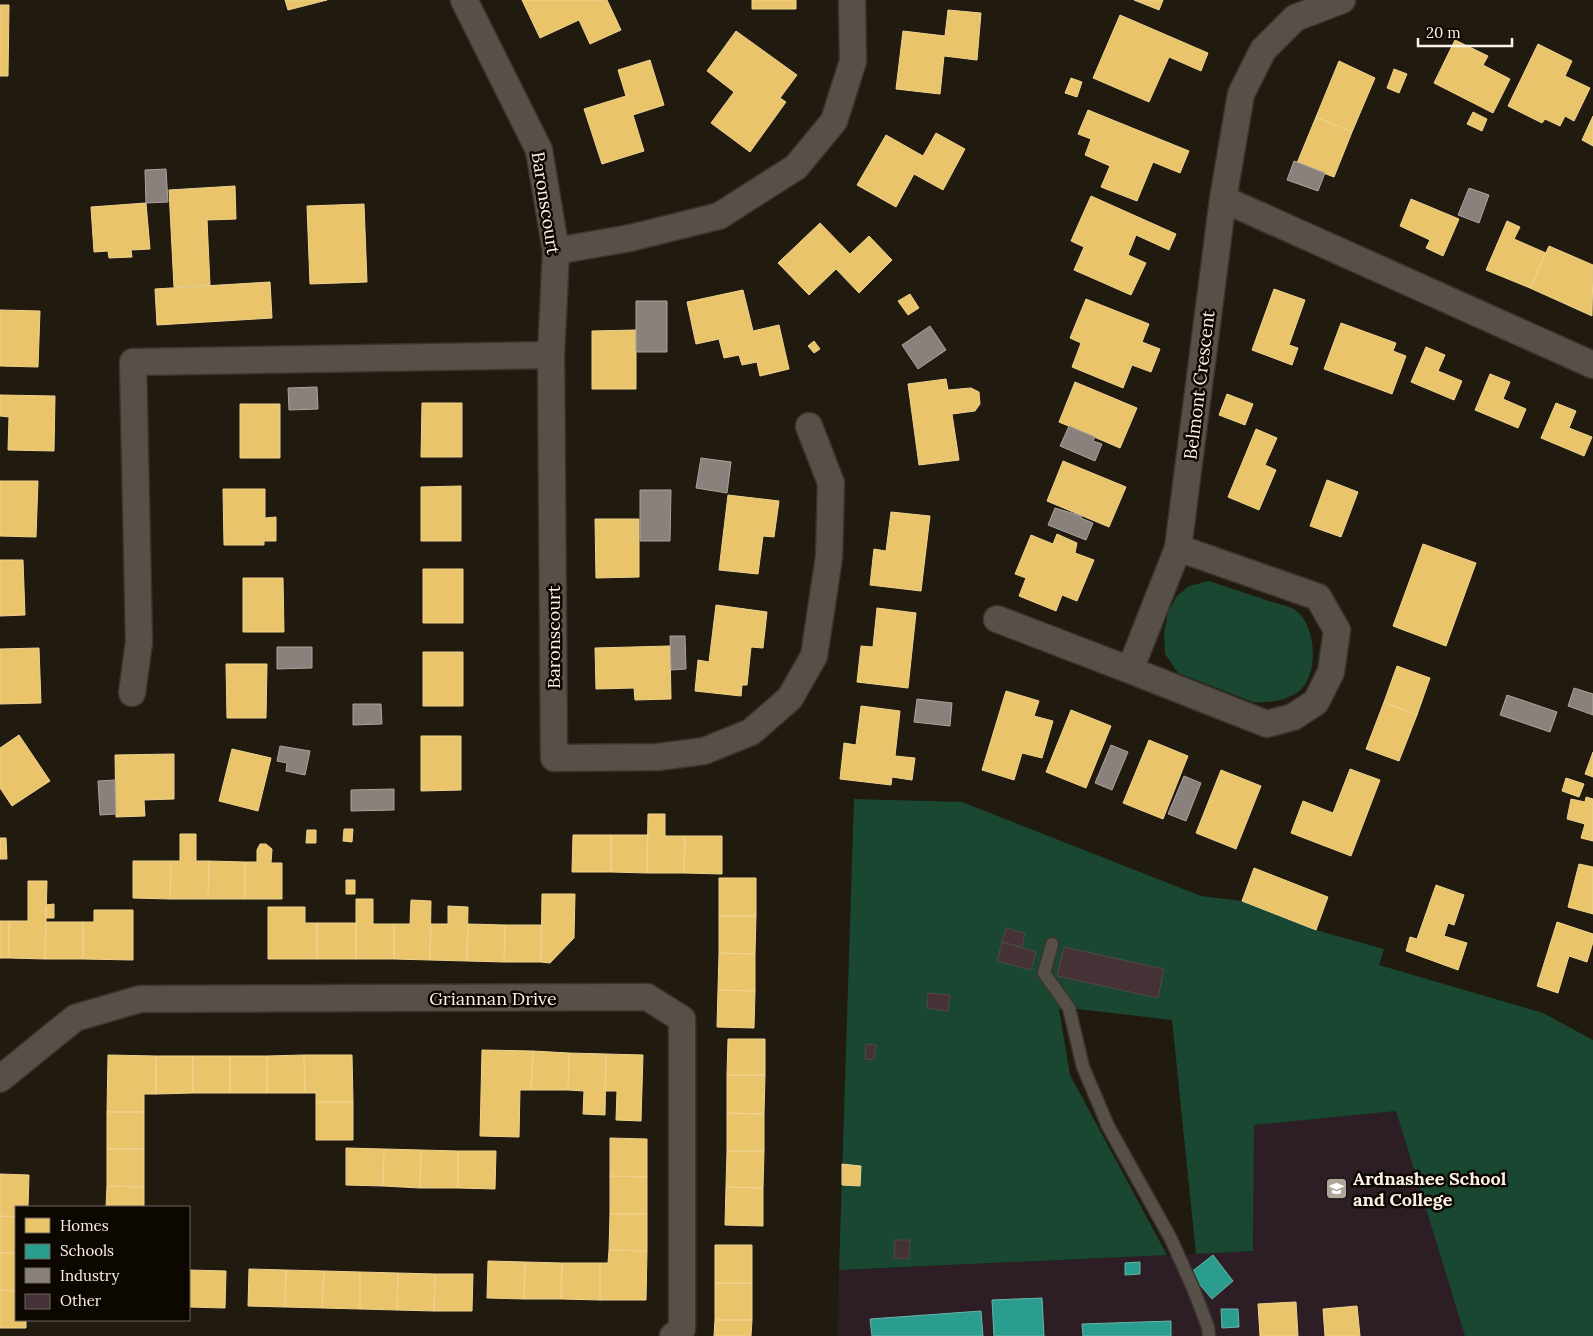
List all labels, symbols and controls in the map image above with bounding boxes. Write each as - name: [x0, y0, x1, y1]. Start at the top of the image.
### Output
- scale bar: [1418, 15, 1512, 47]
- text: 20 m: [1426, 23, 1461, 42]
- street label: Baronscourt: [527, 150, 565, 256]
- street label: Belmont Crescent: [1178, 309, 1220, 461]
- street label: Baronscourt: [542, 585, 565, 689]
- street label: Griannan Drive: [429, 987, 557, 1010]
- place label: Ardnashee School and College: [1353, 1167, 1507, 1211]
- school or university icon: Ardnashee School and College: [1325, 1176, 1349, 1200]
- legend: [15, 1206, 190, 1321]
- text: Homes: [60, 1216, 109, 1235]
- text: Schools: [60, 1241, 114, 1260]
- text: Industry: [60, 1266, 119, 1285]
- text: Other: [60, 1291, 102, 1310]

